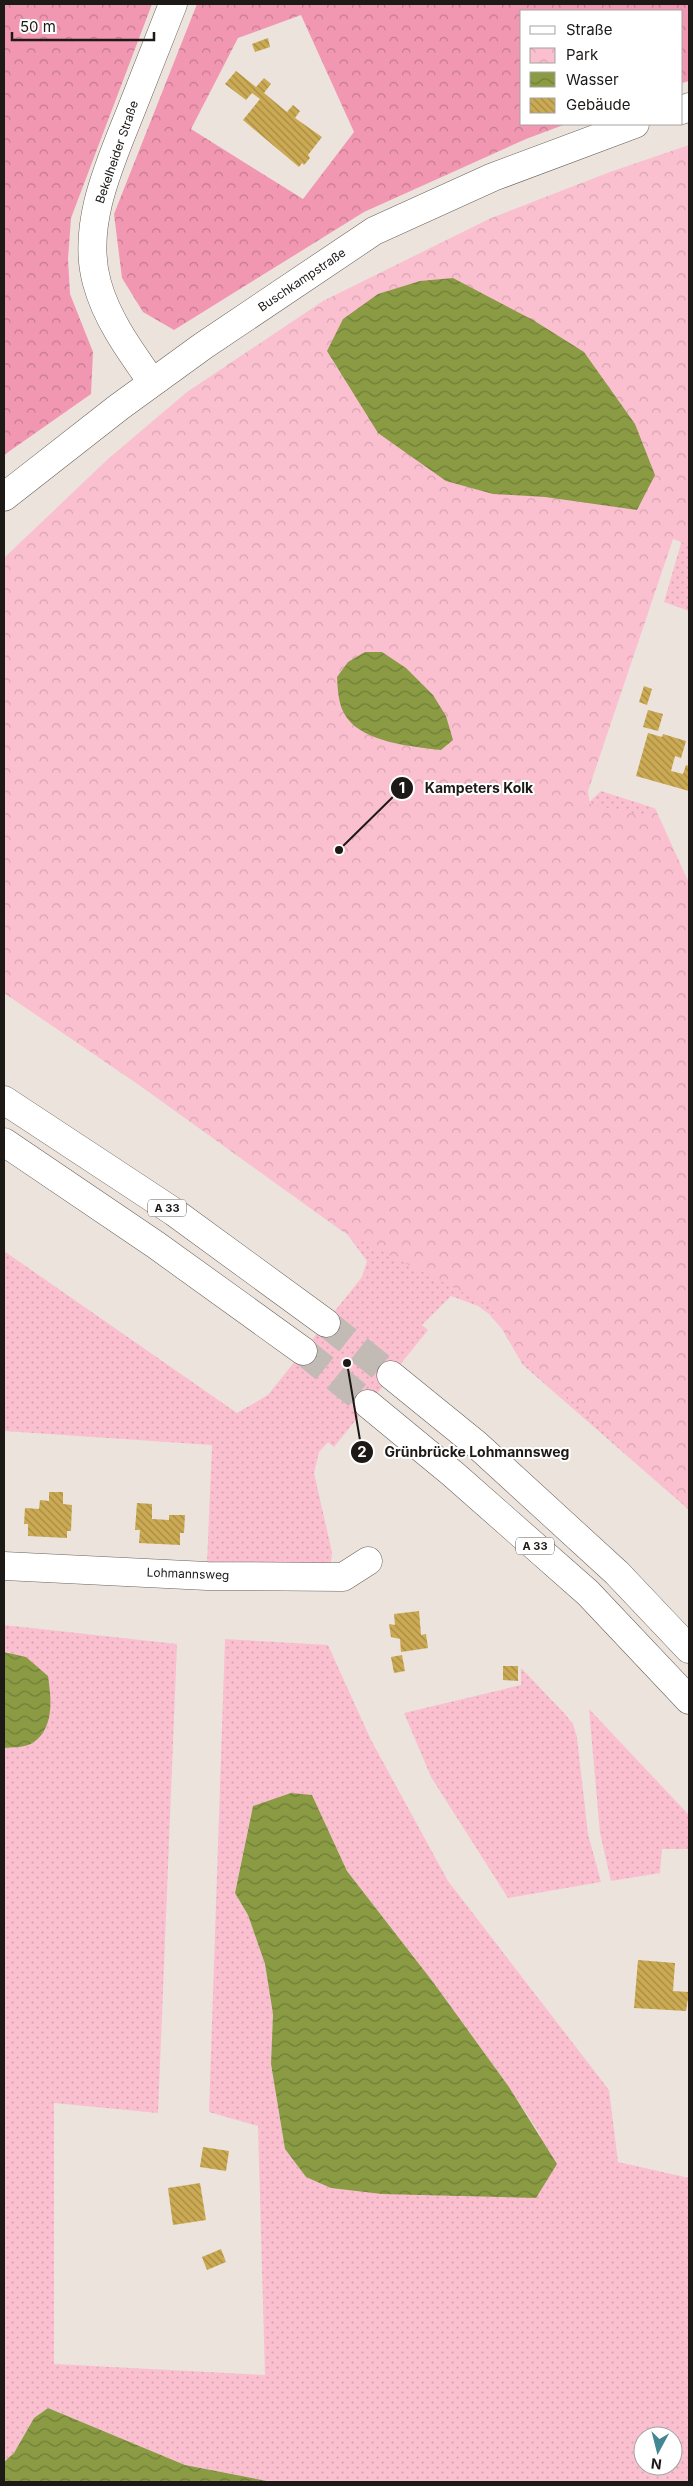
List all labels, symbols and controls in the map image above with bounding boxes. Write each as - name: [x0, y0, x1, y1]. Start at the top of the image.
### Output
- scale bar: [12, 10, 155, 42]
- legend: [520, 10, 683, 125]
- text: 50 m: [20, 17, 56, 36]
- text: Straße: [566, 20, 613, 39]
- text: Park: [566, 45, 599, 64]
- text: Wasser: [566, 70, 619, 89]
- text: Gebäude: [566, 95, 631, 114]
- street label: Bekelheider Straße: [92, 99, 141, 205]
- street label: Buschkampstraße: [255, 245, 348, 314]
- callout: Kampeters Kolk: [390, 774, 543, 803]
- text: 1: [399, 778, 405, 797]
- text: Kampeters Kolk: [425, 779, 534, 796]
- road number: A 33: [148, 1200, 186, 1216]
- callout: Grünbrücke Lohmannsweg: [350, 1437, 580, 1466]
- text: 2: [357, 1442, 367, 1461]
- text: Grünbrücke Lohmannsweg: [385, 1443, 569, 1460]
- road number: A 33: [516, 1538, 554, 1554]
- street label: Lohmannsweg: [146, 1565, 230, 1582]
- north arrow: [633, 2426, 683, 2476]
- text: N: [650, 2455, 663, 2473]

